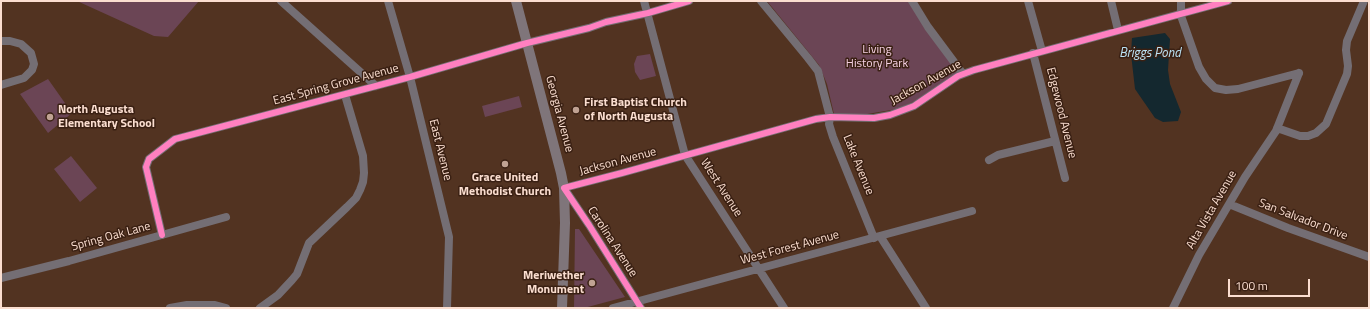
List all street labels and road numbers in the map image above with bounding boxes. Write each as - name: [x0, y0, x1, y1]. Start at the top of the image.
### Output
- street label: Jackson Avenue: [888, 58, 964, 108]
- street label: East Spring Grove Avenue: [272, 61, 400, 109]
- street label: Edgewood Avenue: [1043, 66, 1079, 160]
- street label: Georgia Avenue: [542, 74, 576, 154]
- street label: East Avenue: [425, 118, 455, 182]
- street label: Lake Avenue: [839, 133, 877, 197]
- street label: Jackson Avenue: [578, 145, 658, 179]
- street label: West Avenue: [697, 156, 745, 220]
- street label: Alta Vista Avenue: [1184, 168, 1240, 252]
- street label: San Salvador Drive: [1256, 196, 1350, 244]
- street label: Carolina Avenue: [584, 204, 640, 280]
- street label: Spring Oak Lane: [70, 220, 152, 254]
- street label: West Forest Avenue: [739, 228, 841, 268]

